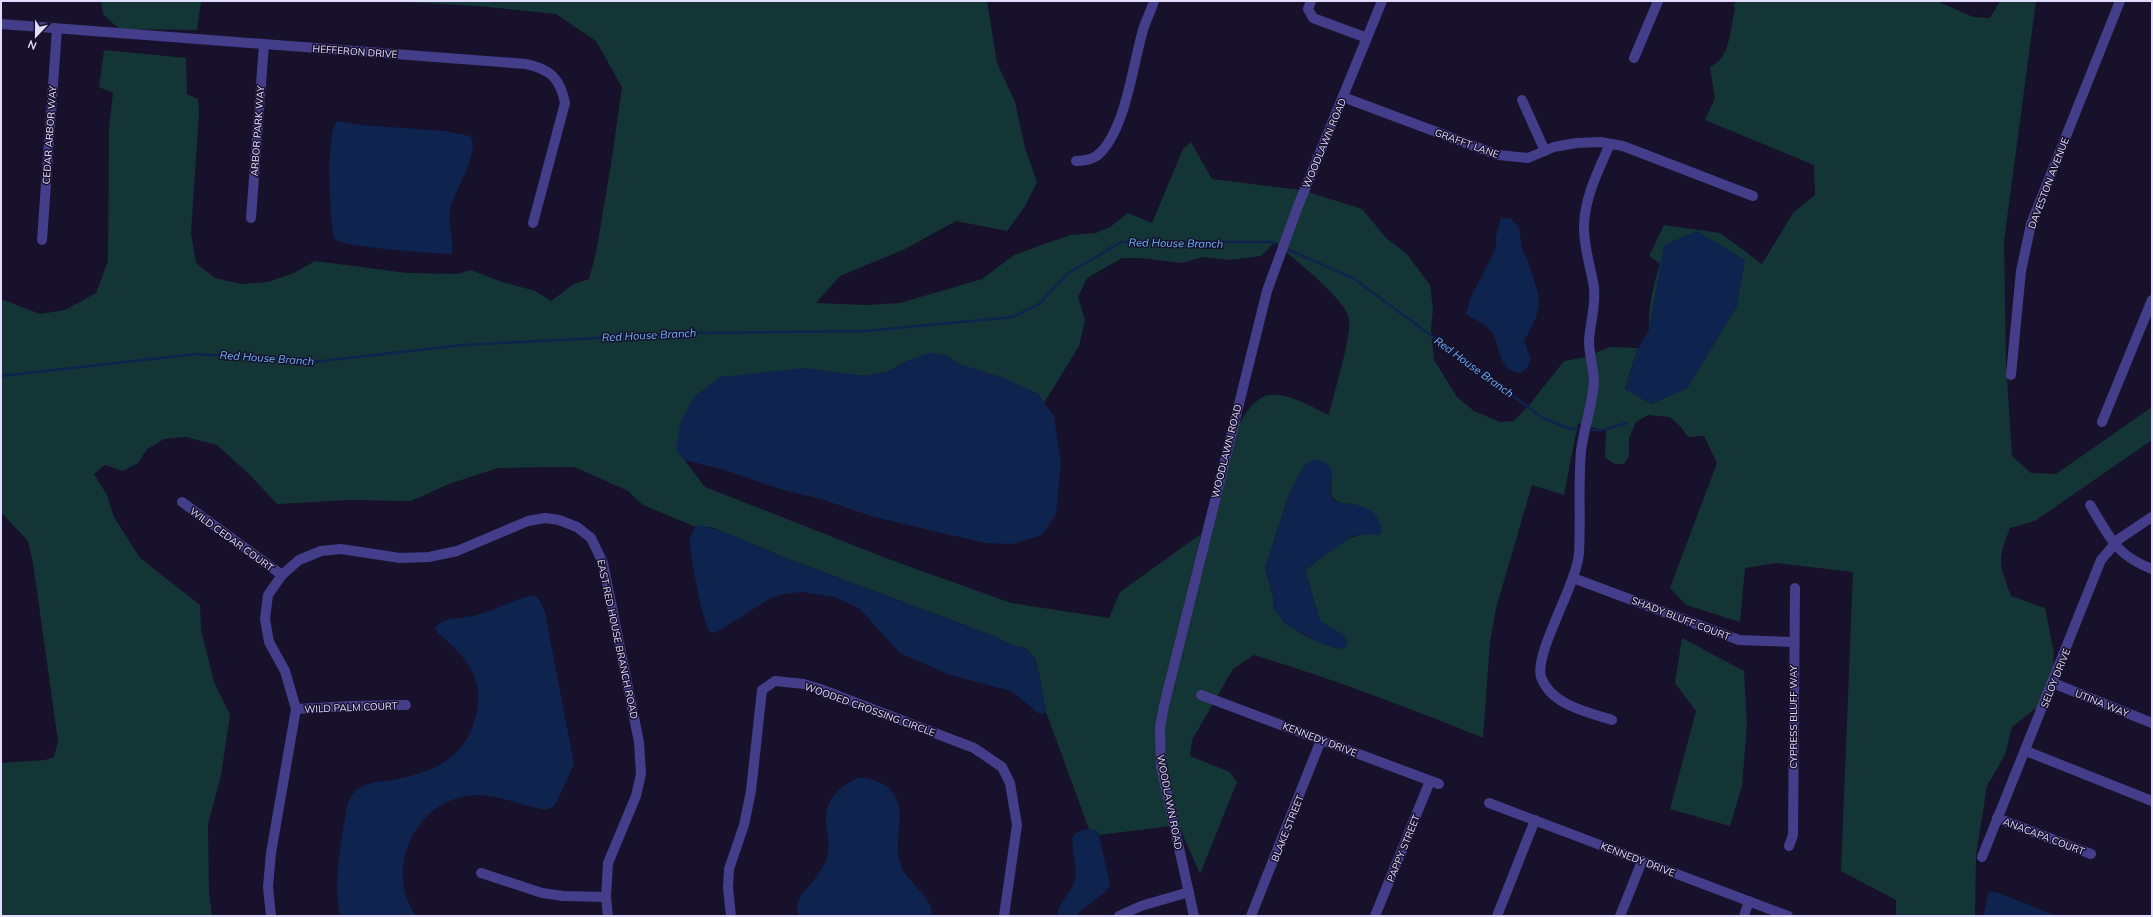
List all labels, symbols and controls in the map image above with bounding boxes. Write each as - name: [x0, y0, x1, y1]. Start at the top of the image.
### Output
- north arrow: [16, 16, 56, 56]
- text: N: [26, 37, 39, 53]
- street label: HEFFERON DRIVE: [312, 42, 398, 61]
- street label: CEDAR ARBOR WAY: [40, 84, 59, 185]
- street label: ARBOR PARK WAY: [248, 84, 267, 177]
- street label: WOODLAWN ROAD: [1300, 96, 1349, 190]
- street label: GRAFFT LANE: [1433, 126, 1501, 161]
- street label: DAVESTON AVENUE: [2025, 136, 2072, 231]
- water label: Red House Branch: [1129, 235, 1223, 251]
- water label: Red House Branch: [601, 326, 697, 344]
- water label: Red House Branch: [1432, 334, 1516, 400]
- water label: Red House Branch: [219, 348, 315, 368]
- street label: WOODLAWN ROAD: [1209, 403, 1244, 499]
- street label: WILD CEDAR COURT: [187, 505, 276, 574]
- street label: EAST RED HOUSE BRANCH ROAD: [594, 558, 641, 720]
- street label: SHADY BLUFF COURT: [1630, 594, 1732, 643]
- street label: SELOY DRIVE: [2038, 646, 2073, 710]
- street label: CYPRESS BLUFF WAY: [1787, 664, 1800, 769]
- street label: WOODED CROSSING CIRCLE: [803, 680, 937, 739]
- street label: UTINA WAY: [2073, 687, 2131, 720]
- street label: WILD PALM COURT: [304, 699, 398, 716]
- street label: KENNEDY DRIVE: [1281, 719, 1359, 760]
- street label: WOODLAWN ROAD: [1154, 754, 1185, 851]
- street label: BLAKE STREET: [1268, 793, 1307, 864]
- street label: PAPPY STREET: [1384, 813, 1423, 884]
- street label: ANACAPA COURT: [2001, 815, 2086, 858]
- street label: KENNEDY DRIVE: [1599, 839, 1677, 880]

